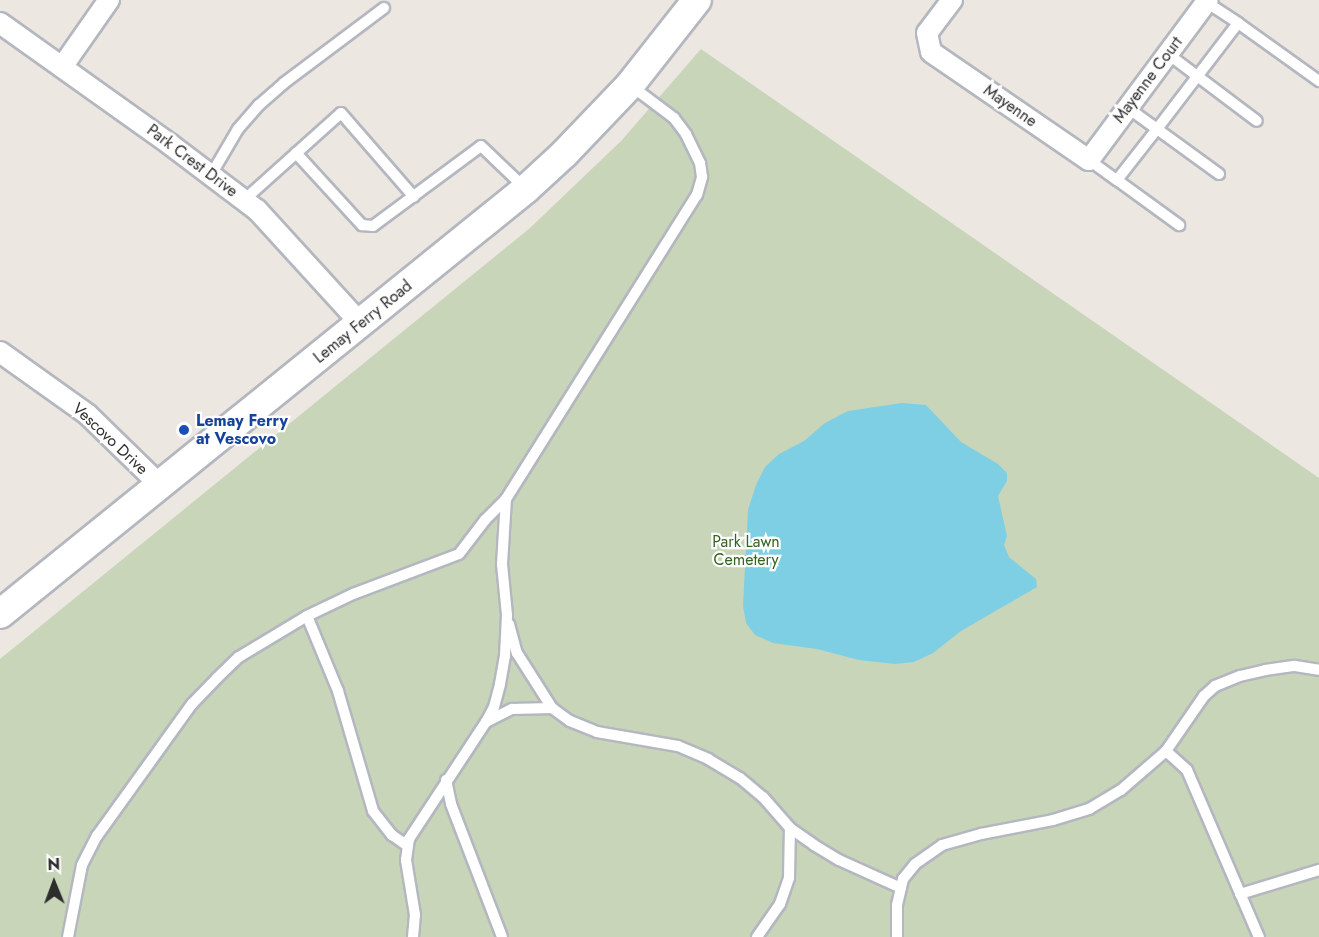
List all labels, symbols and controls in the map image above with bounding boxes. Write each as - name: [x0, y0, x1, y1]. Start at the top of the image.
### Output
- street label: Mayenne Court: [1109, 33, 1187, 127]
- street label: Mayenne: [980, 81, 1040, 131]
- street label: Park Crest Drive: [143, 121, 241, 201]
- street label: Lemay Ferry Road: [310, 276, 416, 368]
- street label: Vescovo Drive: [68, 399, 152, 479]
- place label: Lemay Ferry at Vescovo: [196, 411, 288, 449]
- marker: Lemay Ferry at Vescovo: [177, 423, 191, 437]
- park label: Park Lawn Cemetery: [712, 532, 780, 570]
- north arrow: [24, 853, 84, 913]
- text: N: [47, 853, 60, 876]

